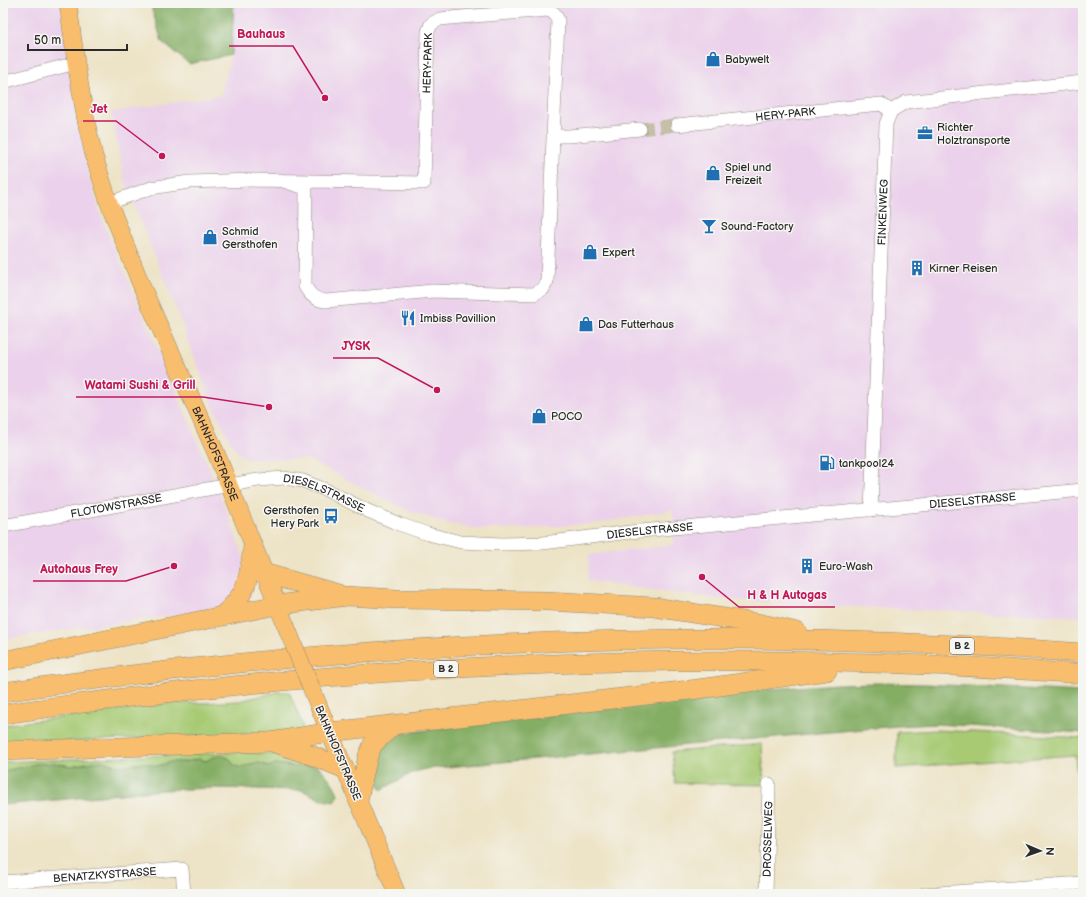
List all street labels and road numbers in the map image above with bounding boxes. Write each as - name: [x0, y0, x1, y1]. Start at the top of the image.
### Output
- street label: HERY-PARK: [420, 32, 434, 94]
- street label: HERY-PARK: [755, 104, 817, 123]
- street label: FINKENWEG: [875, 179, 890, 246]
- street label: BAHNHOFSTRASSE: [189, 404, 241, 503]
- street label: DIESELSTRASSE: [282, 471, 367, 515]
- street label: DIESELSTRASSE: [928, 490, 1016, 511]
- street label: FLOTOWSTRASSE: [69, 491, 163, 520]
- street label: DIESELSTRASSE: [606, 520, 694, 541]
- road number: B 2: [950, 638, 974, 654]
- road number: B 2: [434, 661, 458, 677]
- street label: BAHNHOFSTRASSE: [312, 704, 364, 802]
- street label: DROSSELWEG: [760, 801, 775, 877]
- street label: BENATZKYSTRASSE: [52, 864, 157, 885]

